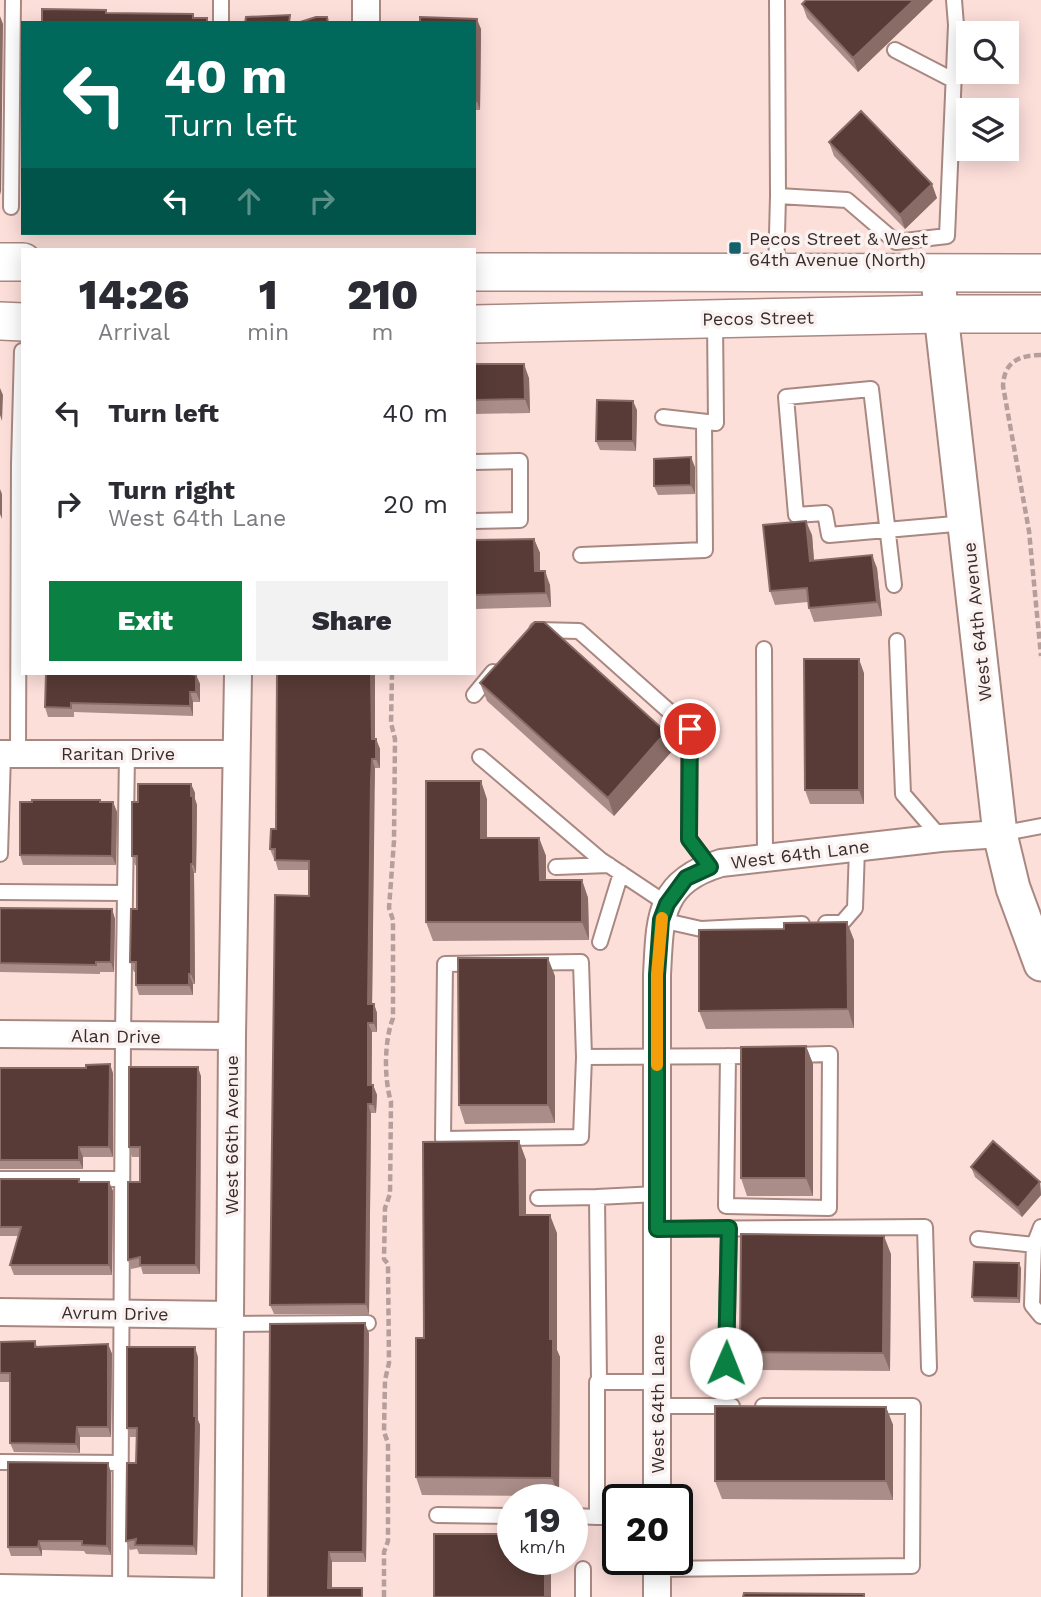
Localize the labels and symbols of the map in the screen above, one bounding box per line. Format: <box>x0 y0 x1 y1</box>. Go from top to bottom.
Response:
place label: Pecos Street & West 64th Avenue (North) <box>749 228 929 270</box>
marker: Pecos Street & West 64th Avenue (North) <box>727 240 743 256</box>
street label: Pecos Street <box>702 307 815 329</box>
street label: West 64th Avenue <box>958 541 996 703</box>
pin <box>660 699 720 759</box>
street label: Raritan Drive <box>61 743 175 764</box>
street label: West 64th Lane <box>729 835 871 873</box>
street label: Alan Drive <box>71 1025 161 1047</box>
street label: West 66th Avenue <box>221 1055 242 1215</box>
street label: Avrum Drive <box>61 1302 169 1324</box>
position arrow <box>689 1326 763 1400</box>
street label: West 64th Lane <box>647 1334 668 1474</box>
speed limit sign: 20 <box>602 1484 693 1575</box>

